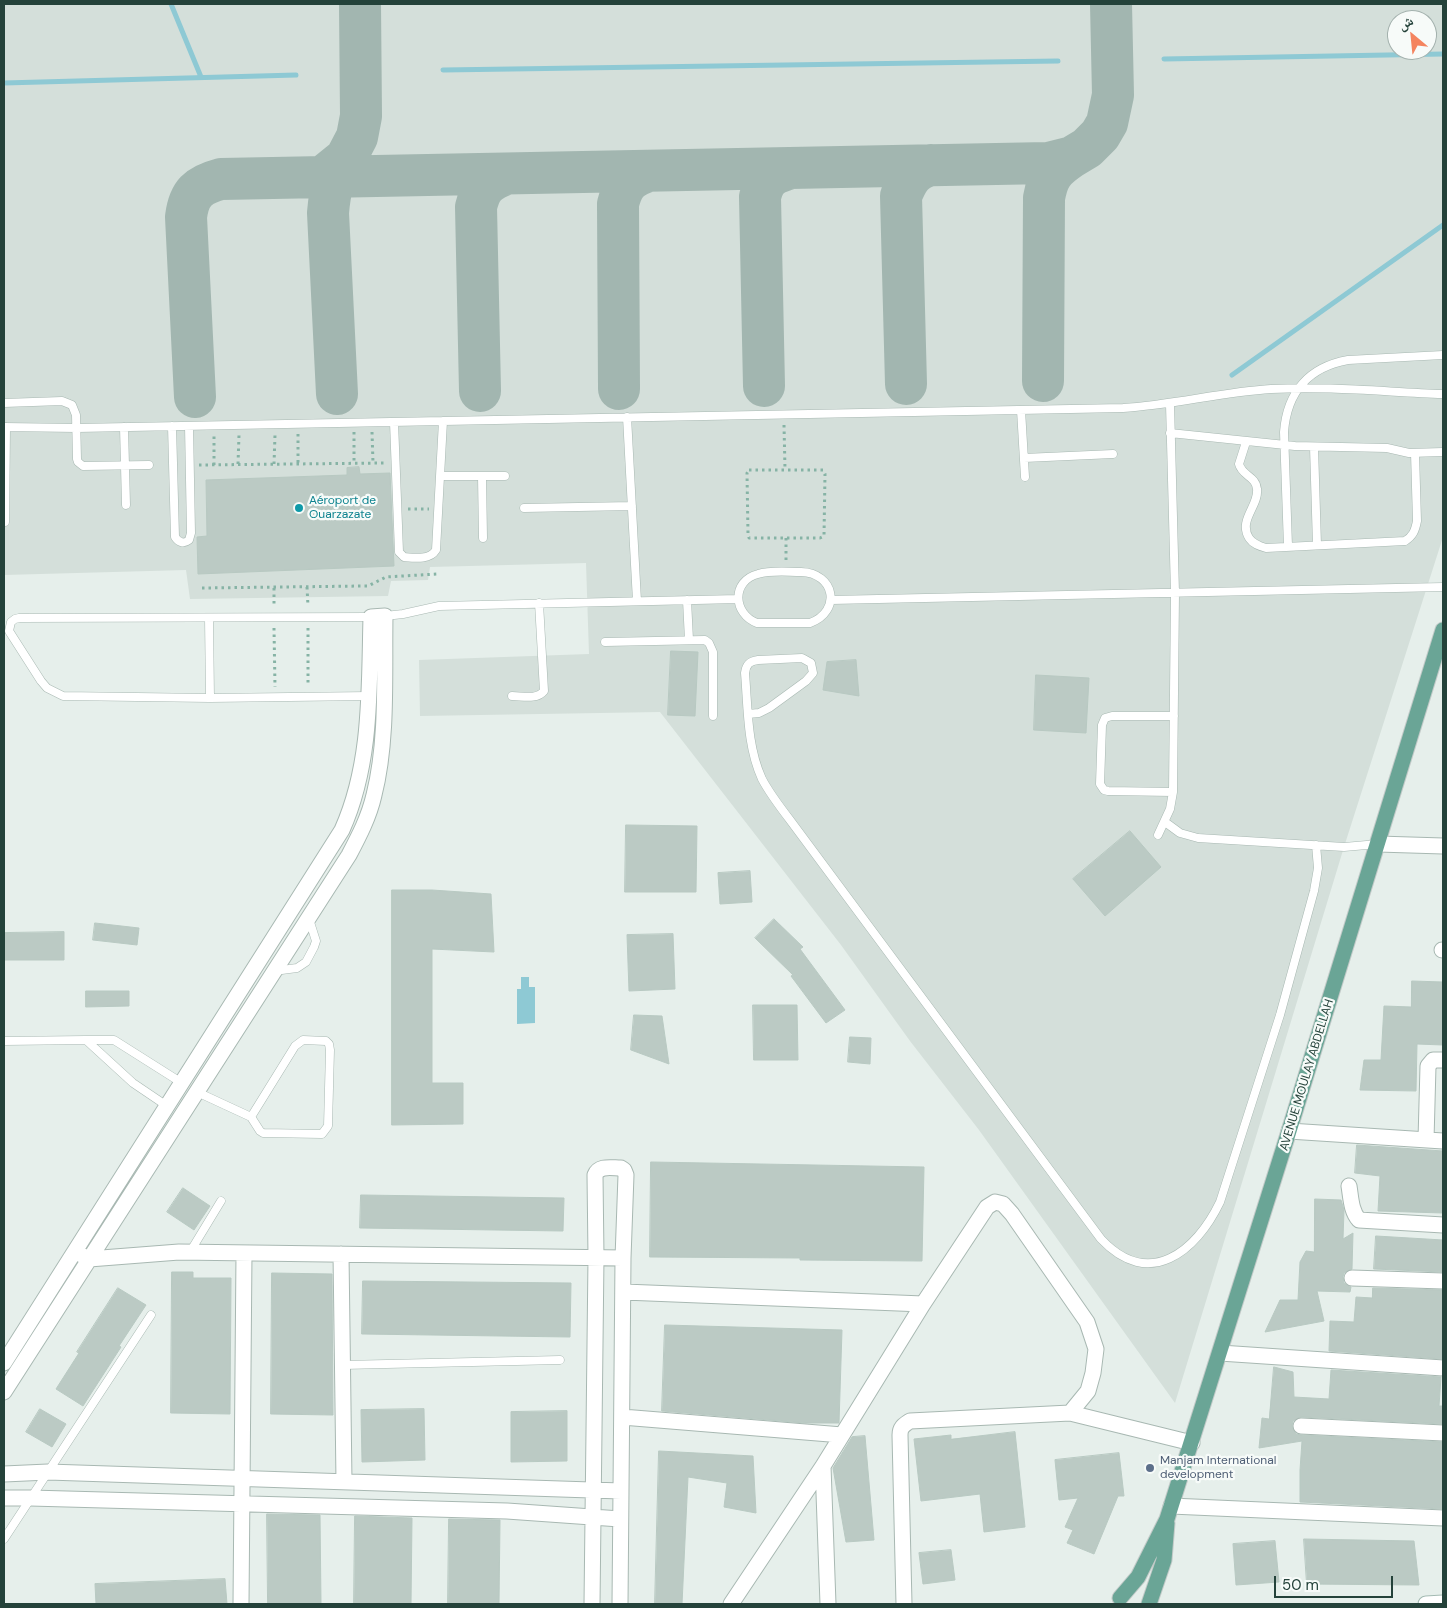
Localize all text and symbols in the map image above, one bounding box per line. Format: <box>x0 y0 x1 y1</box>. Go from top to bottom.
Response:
north arrow <box>1387 10 1437 60</box>
text: ش <box>1395 11 1416 34</box>
place label: Aéroport de Ouarzazate <box>309 494 376 522</box>
marker: Aéroport de Ouarzazate <box>293 502 305 514</box>
street label: AVENUE MOULAY ABDELLAH <box>1277 998 1337 1152</box>
place label: Manjam International development <box>1160 1454 1276 1482</box>
marker: Manjam International development <box>1144 1462 1156 1474</box>
scale bar <box>1277 1566 1396 1598</box>
text: 50 m <box>1282 1575 1319 1595</box>

